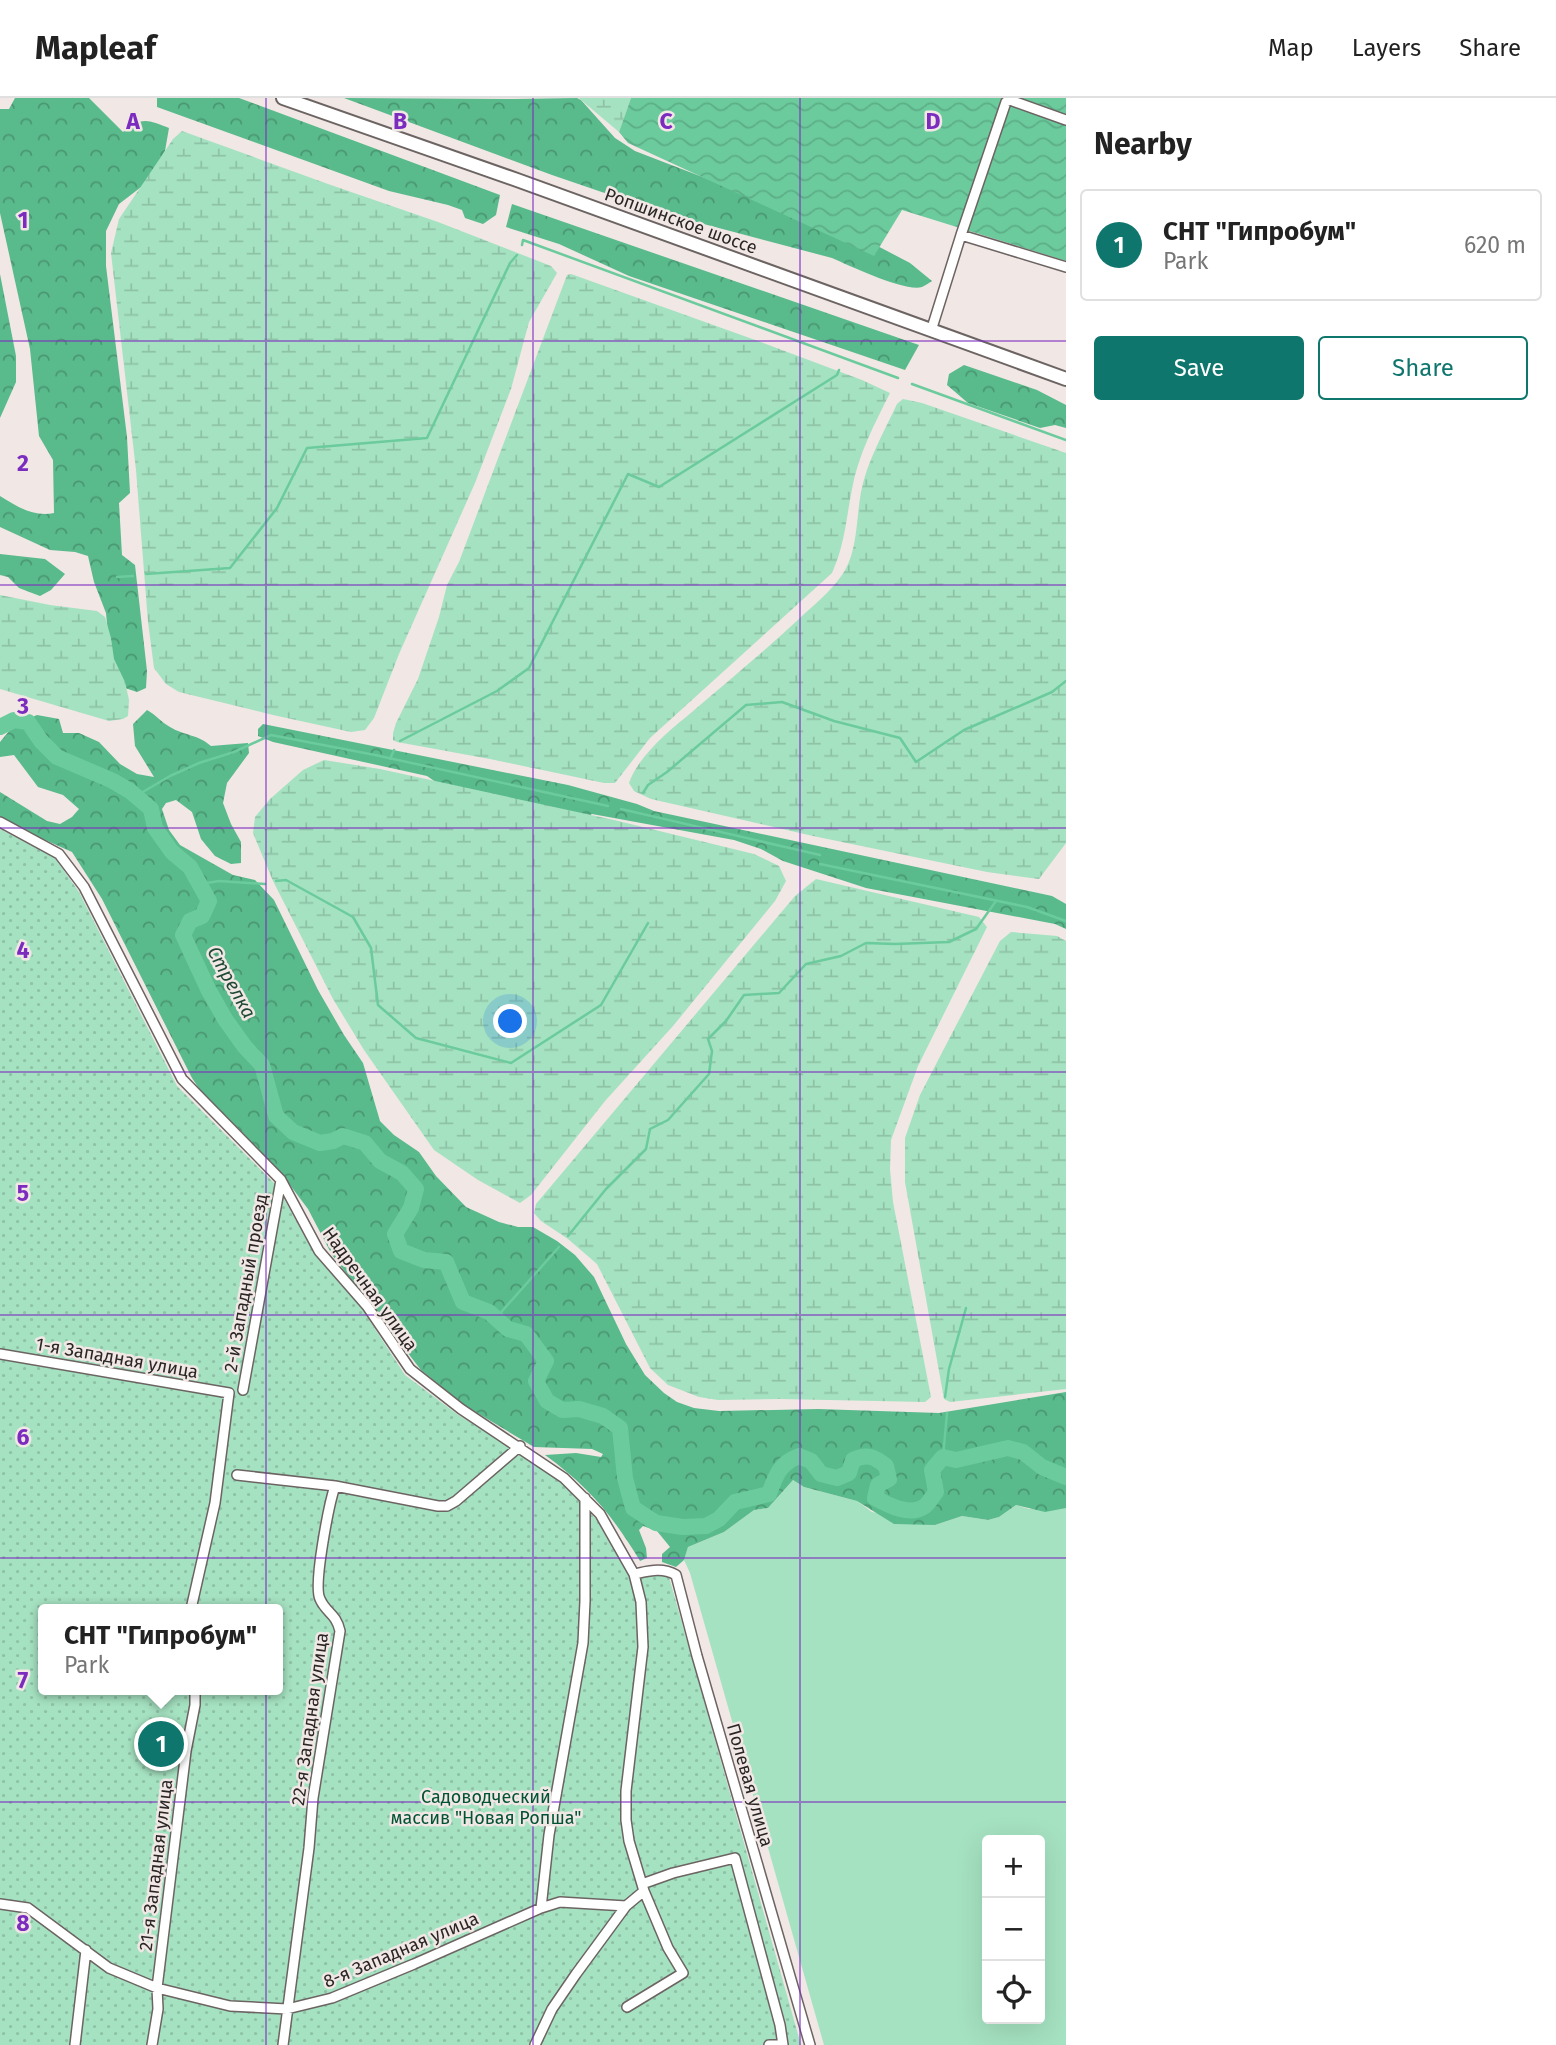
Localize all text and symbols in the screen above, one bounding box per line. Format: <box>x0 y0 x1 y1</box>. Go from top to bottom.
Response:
text: Mapleaf <box>35 28 156 68</box>
text: Map <box>1268 34 1314 62</box>
text: Layers <box>1352 34 1421 62</box>
text: Share <box>1459 34 1521 62</box>
text: A <box>125 107 140 135</box>
text: B <box>393 107 407 135</box>
text: C <box>659 107 673 135</box>
text: D <box>926 107 941 135</box>
text: Nearby <box>1094 126 1192 162</box>
street label: Ропшинское шоссе <box>602 183 760 259</box>
text: 1 <box>18 206 28 234</box>
text: СНТ "Гипробум" <box>1163 216 1356 247</box>
text: 1 <box>1114 231 1124 259</box>
text: 620 m <box>1464 231 1526 259</box>
text: Park <box>1163 247 1208 275</box>
button: Save <box>1094 336 1304 400</box>
button: Share <box>1318 336 1528 400</box>
text: 2 <box>17 449 29 477</box>
text: 3 <box>16 692 29 720</box>
text: 4 <box>17 936 30 964</box>
water label: Стрелка <box>202 942 261 1022</box>
your location <box>493 1004 527 1038</box>
text: 5 <box>17 1179 29 1207</box>
street label: 2-й Западный проезд <box>219 1192 273 1374</box>
street label: Надречная улица <box>318 1223 422 1355</box>
street label: 1-я Западная улица <box>34 1333 200 1383</box>
text: 6 <box>17 1423 30 1451</box>
popup <box>38 1604 283 1695</box>
text: СНТ "Гипробум" <box>64 1620 257 1651</box>
street label: 22-я Западная улица <box>287 1631 333 1807</box>
text: Park <box>64 1651 109 1679</box>
text: 7 <box>18 1666 29 1694</box>
pin: 1 <box>138 1718 184 1770</box>
street label: Полевая улица <box>722 1721 778 1849</box>
street label: 21-я Западная улица <box>135 1778 177 1952</box>
park label: Садоводческий массив "Новая Ропша" <box>391 1786 582 1829</box>
map controls <box>982 1835 1045 2024</box>
button: + <box>982 1835 1045 1898</box>
button: − <box>982 1898 1045 1961</box>
street label: 8-я Западная улица <box>320 1907 482 1993</box>
text: 8 <box>16 1909 30 1937</box>
button: locate <box>982 1961 1045 2024</box>

